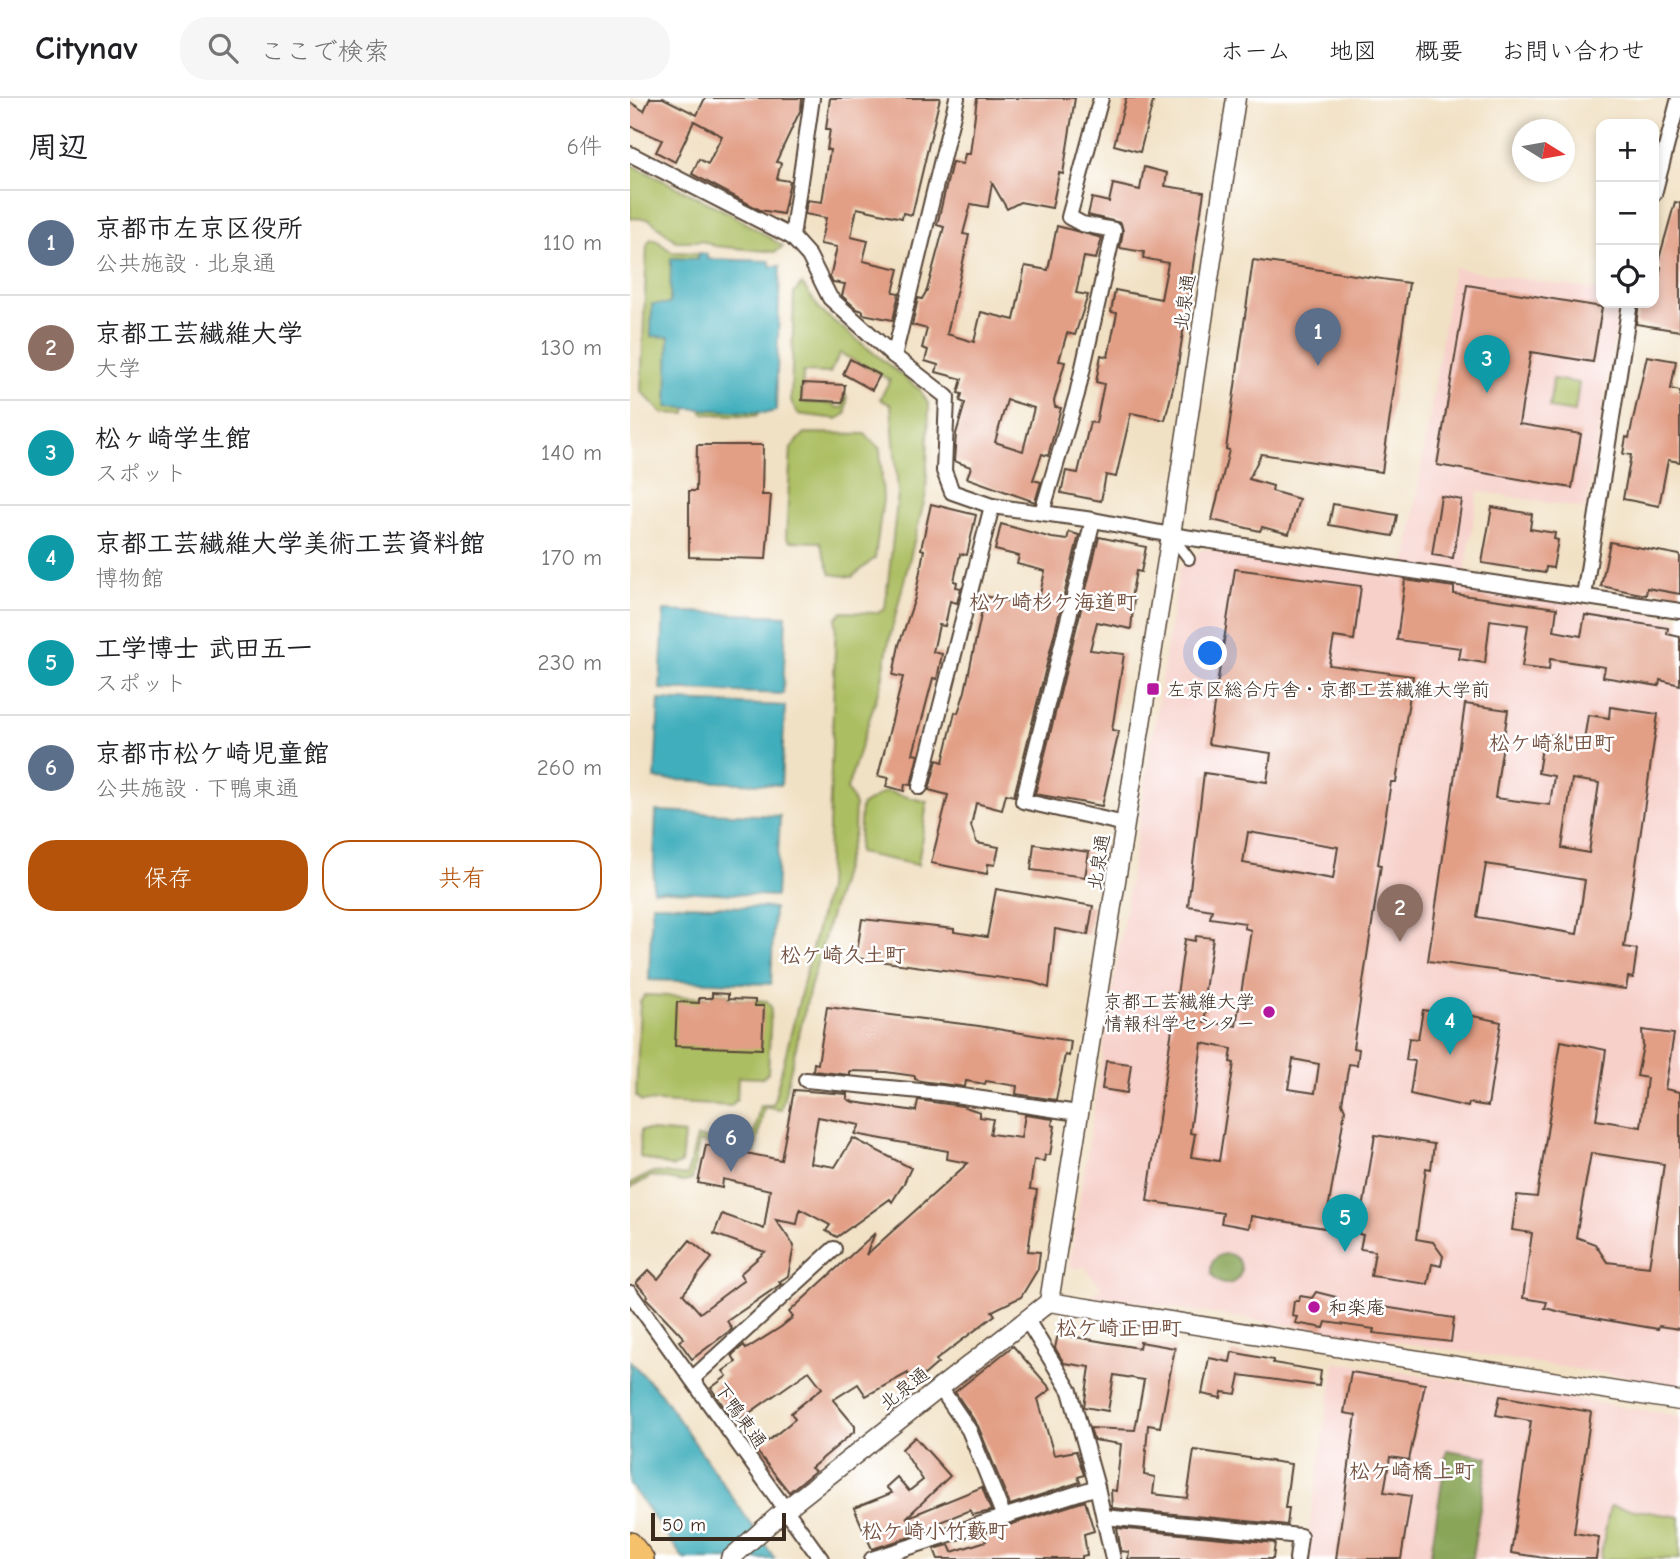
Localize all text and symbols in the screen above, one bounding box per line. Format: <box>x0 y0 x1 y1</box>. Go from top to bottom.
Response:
search box <box>180 17 670 80</box>
text: Citynav <box>35 29 138 67</box>
icon: search <box>204 29 242 67</box>
text: ここで検索 <box>260 37 390 67</box>
text: ホーム <box>1220 37 1291 65</box>
text: 地図 <box>1329 37 1377 65</box>
text: 概要 <box>1415 37 1463 65</box>
text: お問い合わせ <box>1501 37 1645 65</box>
north arrow <box>1512 119 1575 182</box>
map controls <box>1596 119 1659 308</box>
button: + <box>1596 119 1659 182</box>
text: 周辺 <box>28 130 88 165</box>
text: 6件 <box>567 133 602 160</box>
button: − <box>1596 182 1659 245</box>
text: 京都市左京区役所 <box>95 214 303 244</box>
text: 1 <box>46 229 56 256</box>
text: 110 m <box>543 229 602 256</box>
button: locate <box>1596 245 1659 308</box>
text: 公共施設 · 北泉通 <box>95 250 275 277</box>
street label: 北泉通 <box>1170 272 1200 332</box>
pin: 1 <box>1295 308 1341 366</box>
text: 京都工芸繊維大学 <box>95 319 303 349</box>
text: 2 <box>45 334 57 361</box>
text: 130 m <box>541 334 602 361</box>
pin: 3 <box>1464 335 1510 393</box>
text: 大学 <box>95 355 141 382</box>
text: 松ヶ崎学生館 <box>95 424 251 454</box>
text: 3 <box>45 439 57 466</box>
text: 140 m <box>541 439 602 466</box>
text: スポット <box>95 460 187 487</box>
text: 京都工芸繊維大学美術工芸資料館 <box>95 529 485 559</box>
text: 4 <box>46 544 56 571</box>
text: 170 m <box>541 544 602 571</box>
text: 博物館 <box>95 565 164 592</box>
district label: 松ケ崎杉ケ海道町 <box>969 590 1137 614</box>
text: 工学博士 武田五一 <box>95 634 312 664</box>
your location <box>1193 636 1227 670</box>
text: 5 <box>45 649 57 676</box>
text: 230 m <box>538 649 602 676</box>
text: スポット <box>95 670 187 697</box>
place label: 左京区総合庁舎・京都工芸繊維大学前 <box>1167 679 1490 701</box>
marker: 左京区総合庁舎・京都工芸繊維大学前 <box>1145 681 1161 697</box>
district label: 松ケ崎糺田町 <box>1489 731 1615 755</box>
text: 京都市松ケ崎児童館 <box>95 739 329 769</box>
text: 6 <box>45 754 57 781</box>
text: 260 m <box>537 754 602 781</box>
text: 公共施設 · 下鴨東通 <box>95 775 298 802</box>
street label: 北泉通 <box>1084 832 1114 892</box>
button: 保存 <box>28 840 308 911</box>
button: 共有 <box>322 840 602 911</box>
pin: 2 <box>1377 884 1423 942</box>
district label: 松ケ崎久土町 <box>780 943 906 967</box>
place label: 京都工芸繊維大学 情報科学センター <box>1103 991 1255 1035</box>
pin: 4 <box>1427 997 1473 1055</box>
marker: 京都工芸繊維大学 情報科学センター <box>1261 1004 1277 1020</box>
pin: 6 <box>708 1114 754 1172</box>
pin: 5 <box>1322 1194 1368 1252</box>
place label: 和楽庵 <box>1328 1297 1385 1319</box>
marker: 和楽庵 <box>1306 1299 1322 1315</box>
district label: 松ケ崎正田町 <box>1056 1316 1182 1340</box>
street label: 北泉通 <box>875 1363 934 1415</box>
street label: 下鴨東通 <box>709 1378 771 1453</box>
district label: 松ケ崎橋上町 <box>1349 1459 1475 1483</box>
scale bar <box>651 1510 786 1542</box>
text: 50 m <box>662 1514 706 1536</box>
district label: 松ケ崎小竹藪町 <box>862 1519 1009 1543</box>

